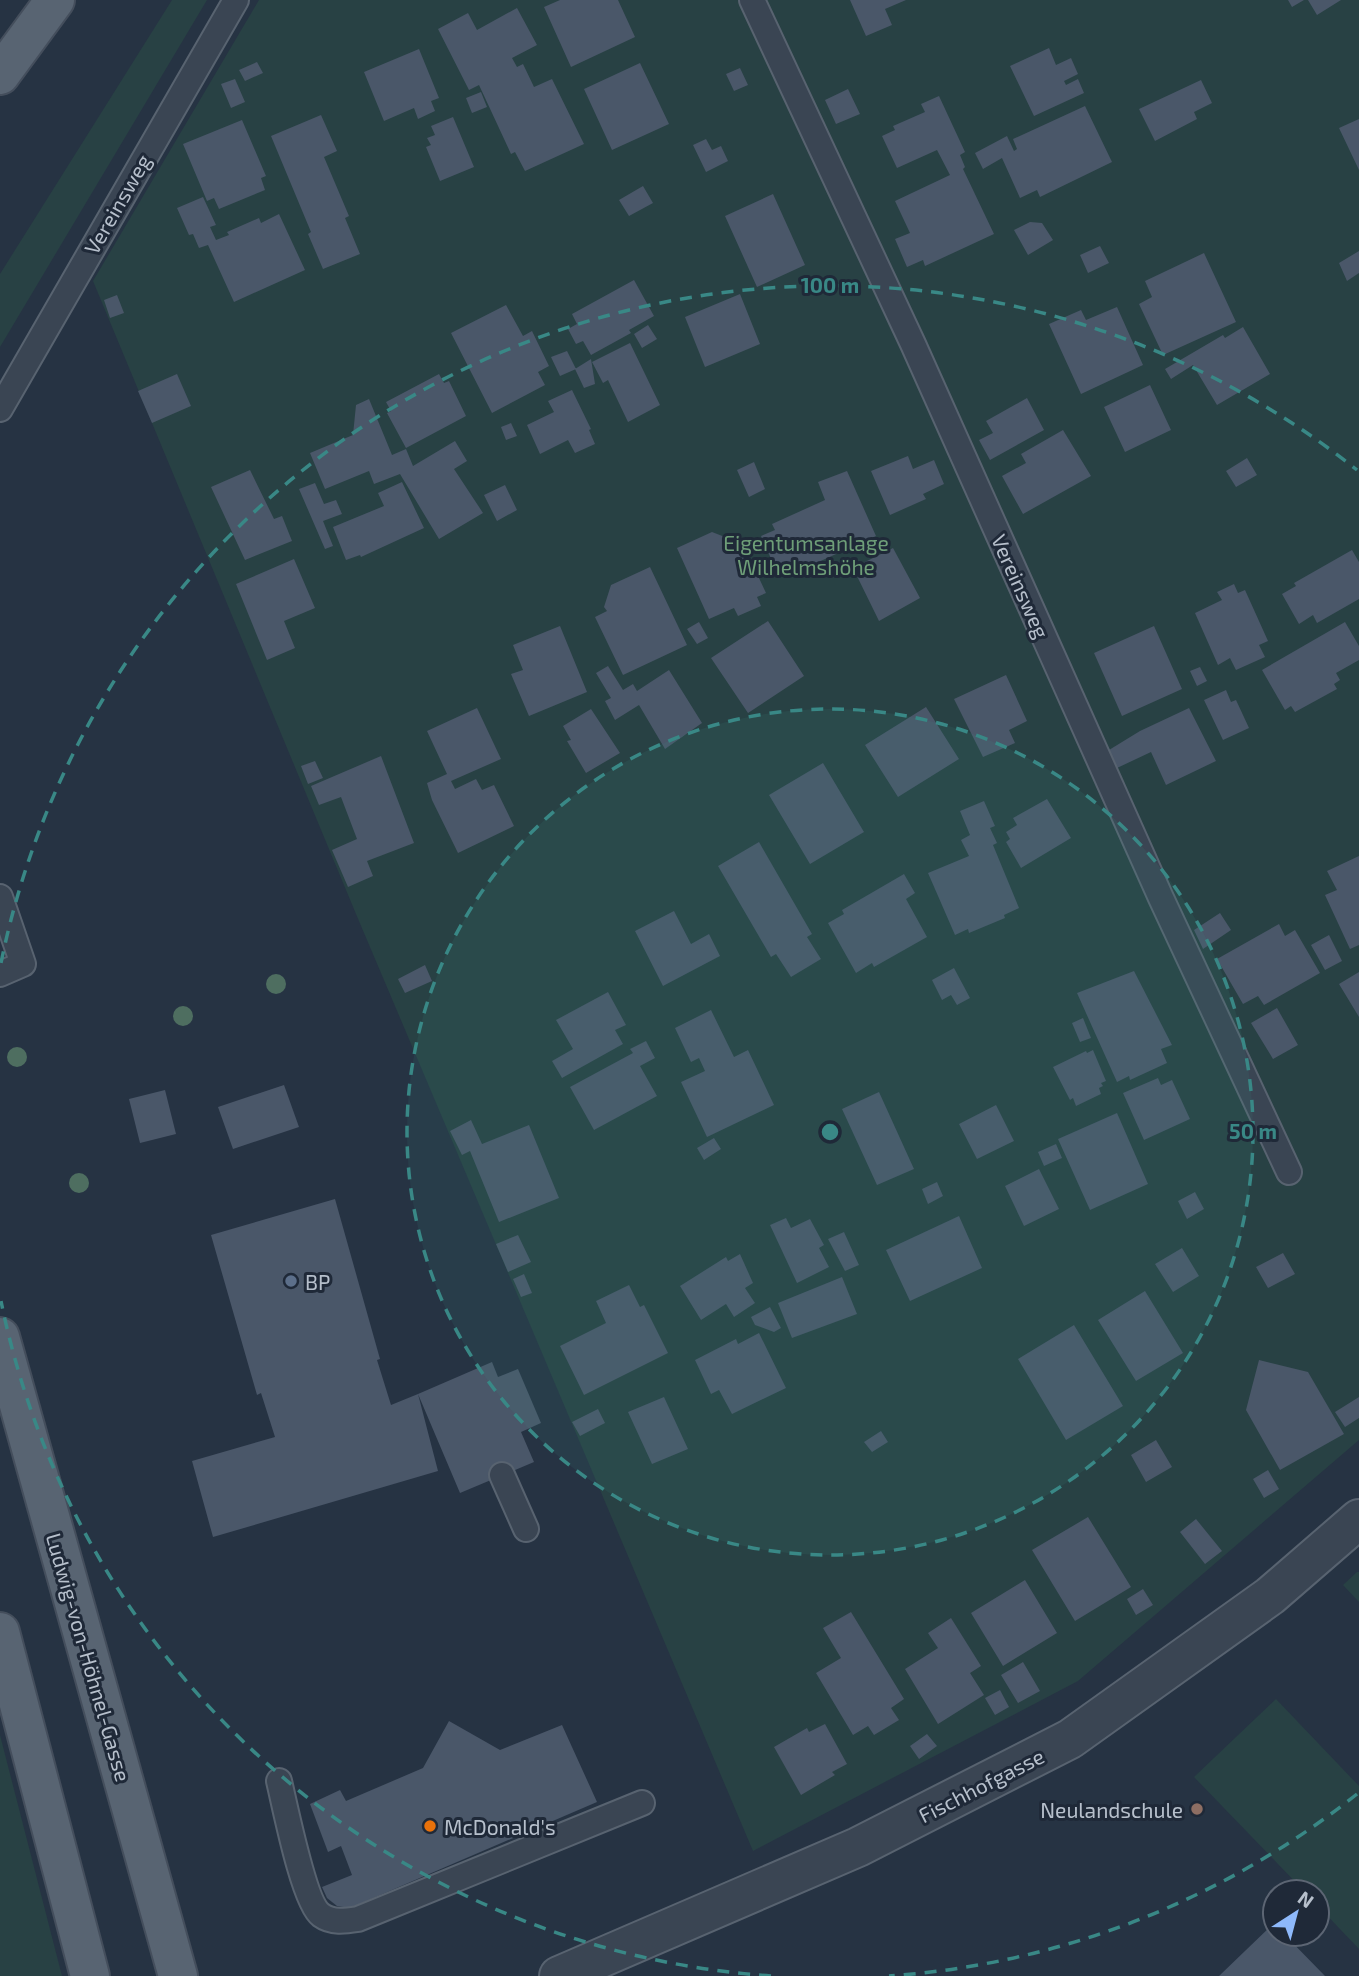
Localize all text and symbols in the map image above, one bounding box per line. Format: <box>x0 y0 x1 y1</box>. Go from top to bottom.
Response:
street label: Vereinsweg <box>78 149 156 258</box>
text: 100 m <box>801 272 859 297</box>
park label: Eigentumsanlage Wilhelmshöhe <box>723 530 889 579</box>
street label: Vereinsweg <box>987 530 1055 642</box>
text: 50 m <box>1229 1118 1277 1143</box>
centre of rings <box>818 1120 842 1144</box>
place label: BP <box>305 1269 330 1294</box>
marker: BP <box>283 1273 299 1289</box>
street label: Ludwig-von-Höhnel-Gasse <box>42 1530 136 1784</box>
street label: Fischhofgasse <box>914 1743 1048 1827</box>
place label: Neulandschule <box>1040 1797 1183 1822</box>
marker: Neulandschule <box>1189 1801 1205 1817</box>
place label: McDonald's <box>444 1814 556 1839</box>
marker: McDonald's <box>422 1818 438 1834</box>
north arrow <box>1261 1878 1331 1948</box>
text: N <box>1294 1886 1319 1912</box>

